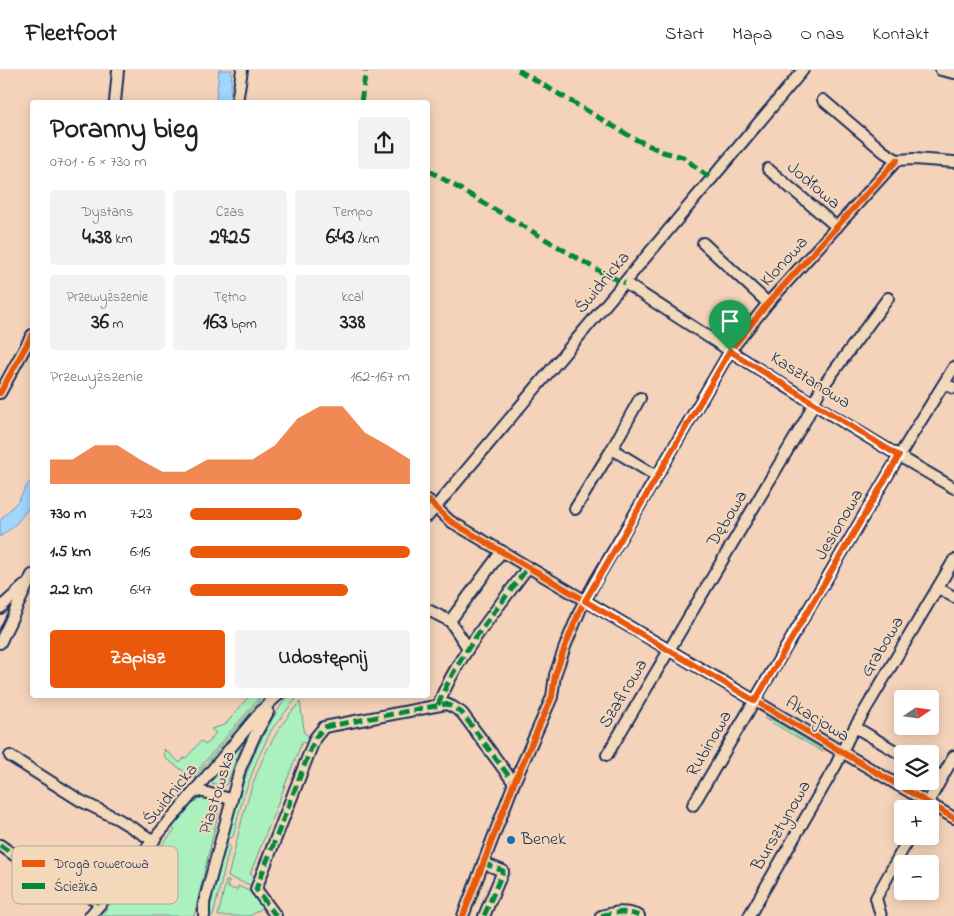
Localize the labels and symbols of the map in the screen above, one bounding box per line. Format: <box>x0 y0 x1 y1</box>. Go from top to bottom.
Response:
street label: Jodłowa <box>780 156 846 216</box>
street label: Klonowa <box>755 231 815 293</box>
street label: Świdnicka <box>569 246 637 320</box>
pin <box>709 300 751 351</box>
street label: Kasztanowa <box>765 346 855 416</box>
street label: Jesionowa <box>809 485 871 565</box>
street label: Dębowa <box>700 486 755 553</box>
street label: Grabowa <box>855 612 911 682</box>
street label: Szafirowa <box>593 654 655 734</box>
north arrow <box>894 690 939 735</box>
street label: Akacjowa <box>780 691 854 749</box>
street label: Rubinowa <box>681 706 739 782</box>
street label: Piastowska <box>193 748 243 838</box>
street label: Świdnicka <box>137 758 205 832</box>
street label: Bursztynowa <box>745 776 818 877</box>
place label: Benek <box>520 827 566 853</box>
marker: Benek <box>505 834 517 846</box>
legend <box>12 846 178 904</box>
text: Droga rowerowa <box>53 854 149 876</box>
text: Ścieżka <box>54 877 98 898</box>

